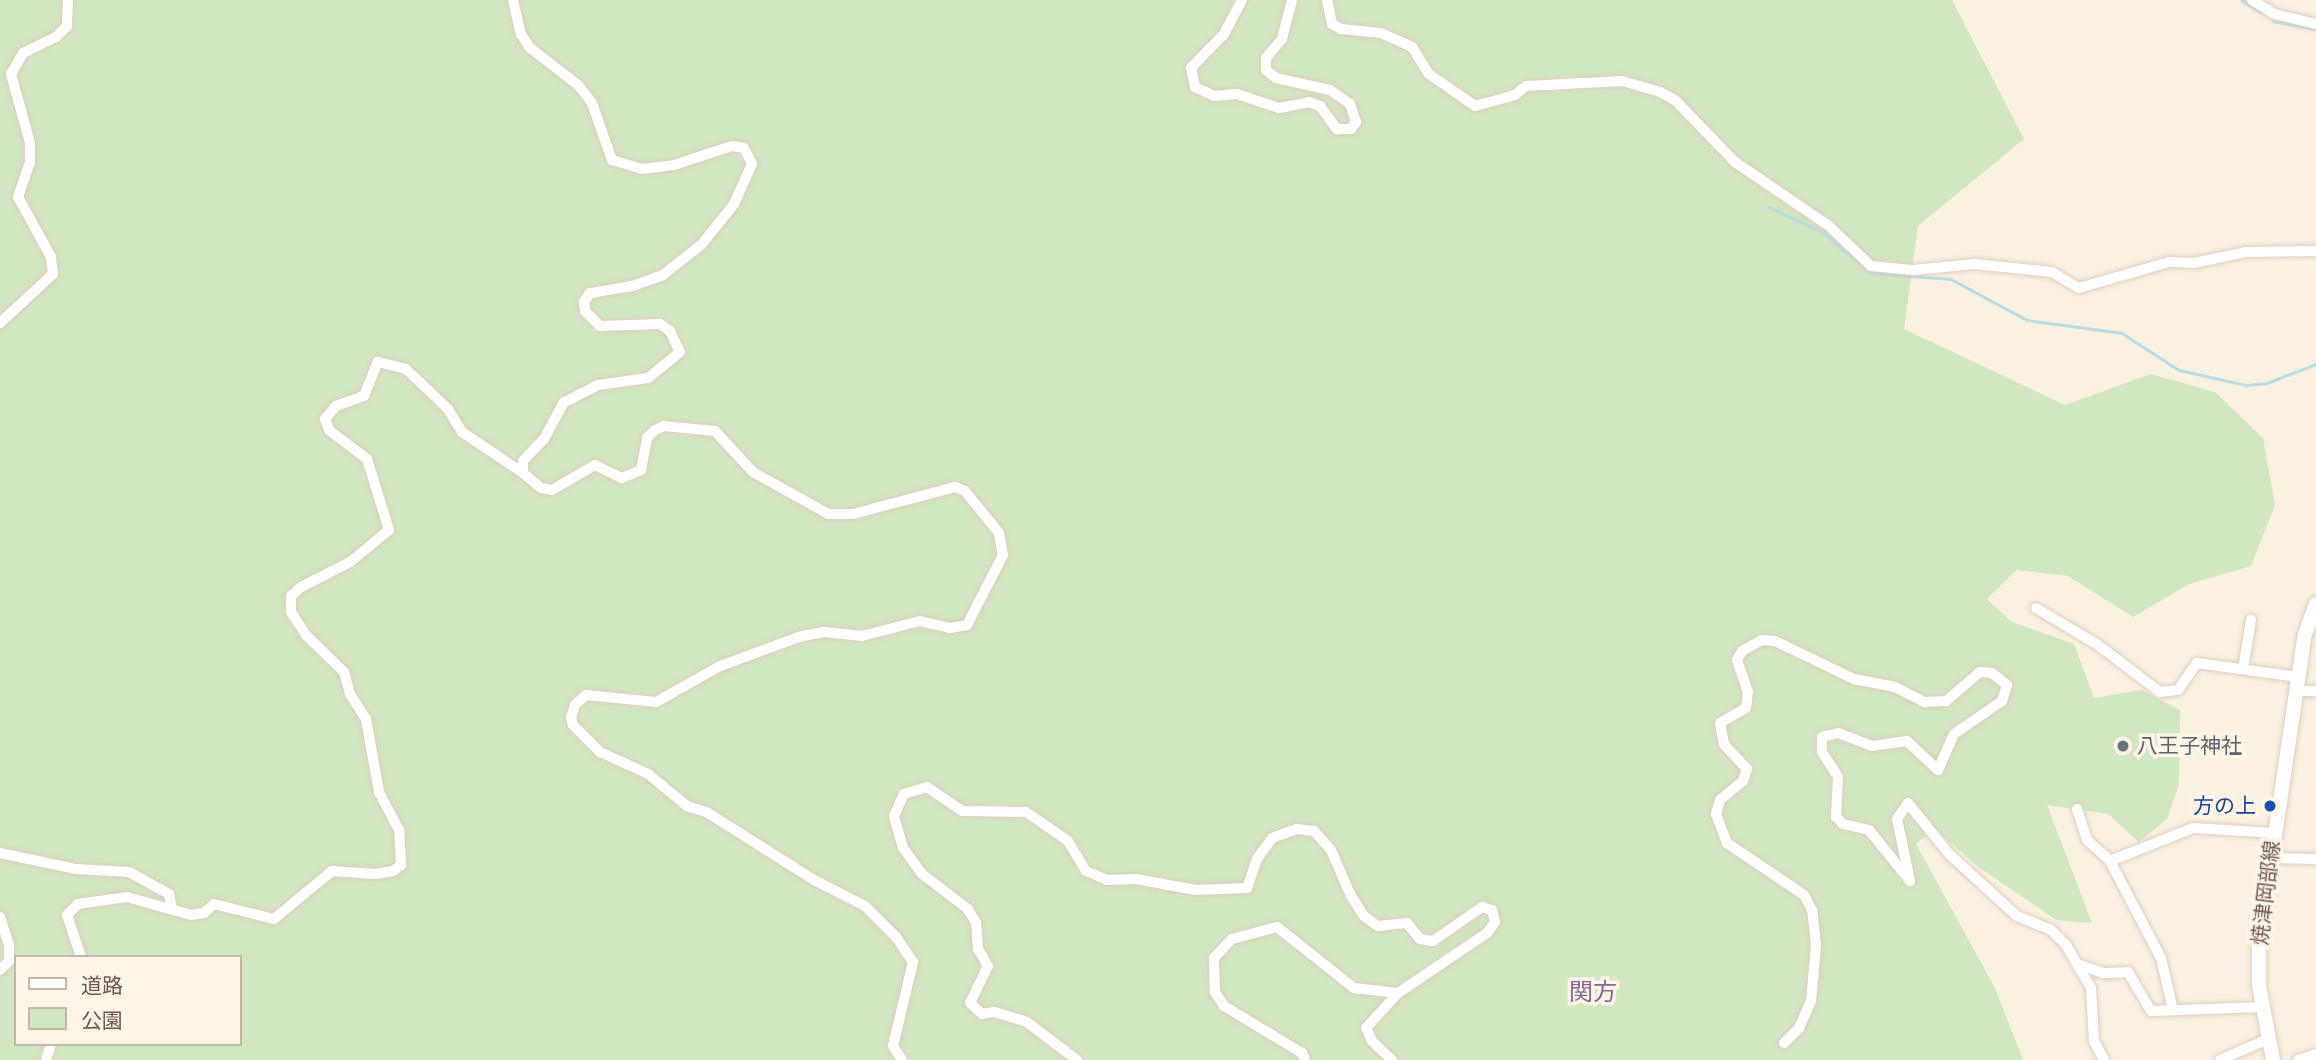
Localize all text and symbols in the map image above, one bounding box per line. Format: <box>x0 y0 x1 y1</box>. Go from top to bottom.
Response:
place label: 八王子神社 <box>2137 733 2242 759</box>
marker: 八王子神社 <box>2115 738 2131 754</box>
place label: 方の上 <box>2193 793 2256 819</box>
marker: 方の上 <box>2262 798 2278 814</box>
street label: 焼津岡部線 <box>2247 839 2285 947</box>
legend <box>14 955 242 1046</box>
text: 道路 <box>81 974 123 998</box>
district label: 関方 <box>1569 979 1617 1007</box>
text: 公園 <box>81 1009 123 1033</box>

